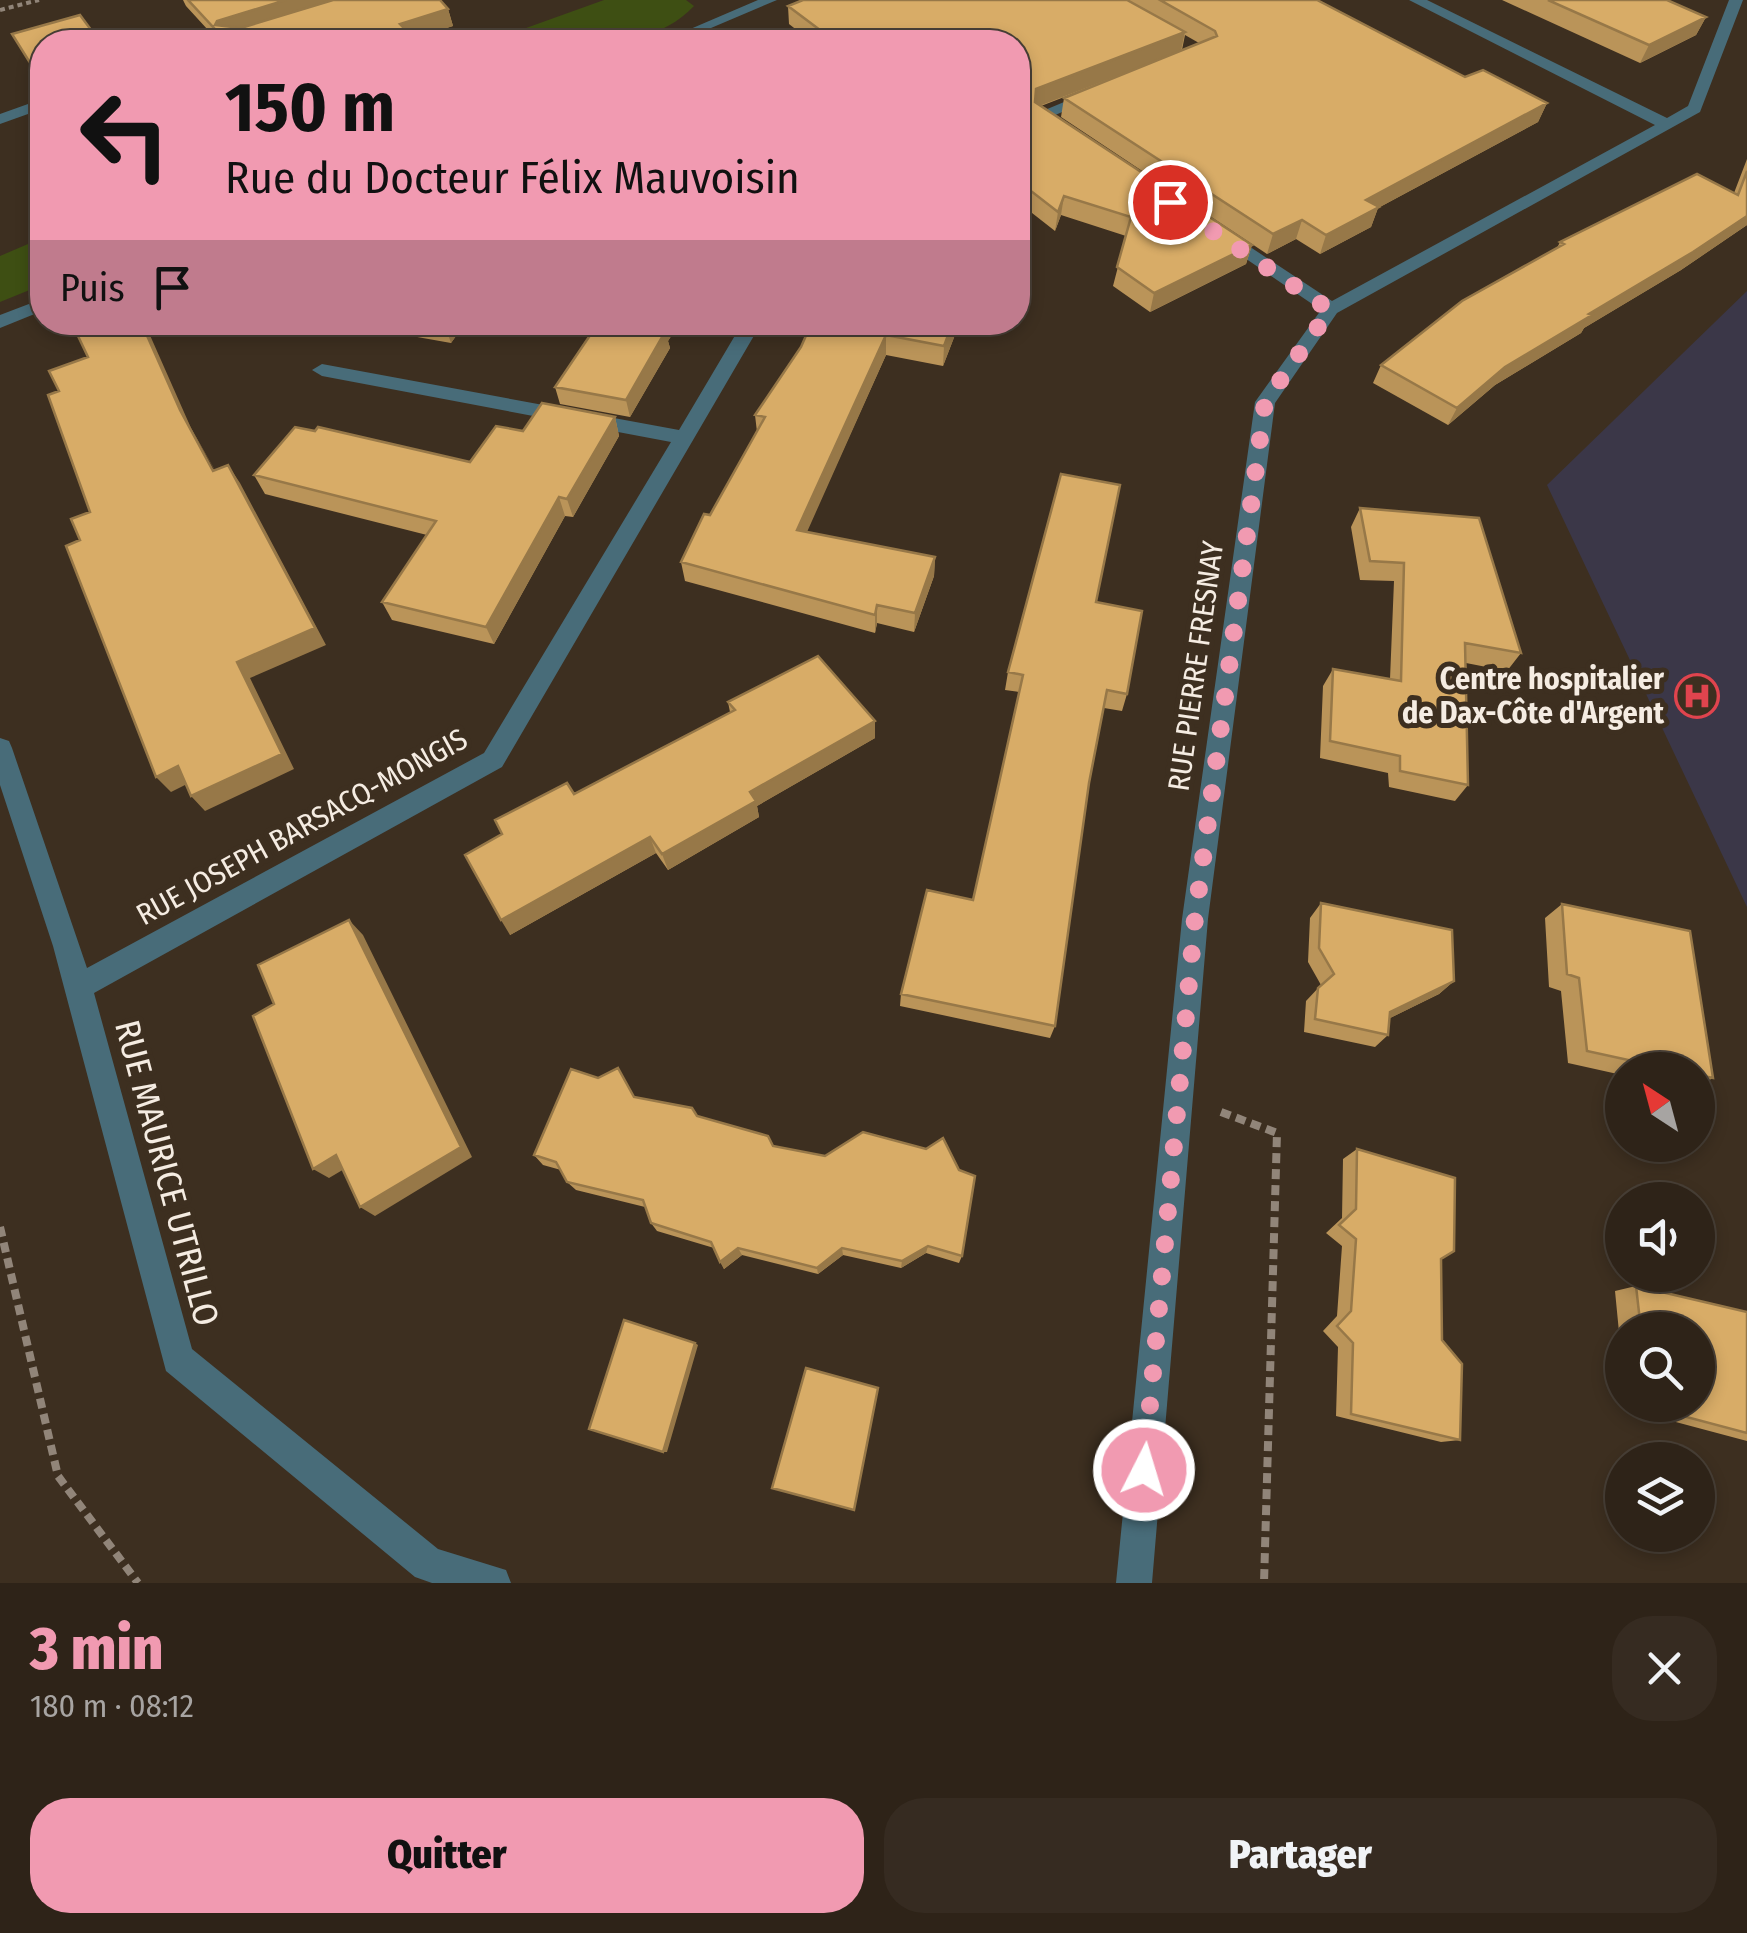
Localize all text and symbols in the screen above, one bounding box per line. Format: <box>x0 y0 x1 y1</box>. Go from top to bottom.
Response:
text: 150 m <box>225 66 395 150</box>
icon: left <box>60 70 190 200</box>
text: Rue du Docteur Félix Mauvoisin <box>225 151 800 205</box>
pin <box>1128 160 1213 245</box>
icon: arrive <box>1143 175 1198 230</box>
icon: arrive <box>145 260 200 315</box>
text: Puis <box>60 265 125 311</box>
street label: RUE PIERRE FRESNAY <box>1161 539 1231 793</box>
place label: Centre hospitalier de Dax-Côte d'Argent <box>1402 661 1665 731</box>
hospital icon: Centre hospitalier de Dax-Côte d'Argent <box>1674 673 1720 719</box>
street label: RUE JOSEPH BARSACQ-MONGIS <box>130 721 474 933</box>
street label: RUE MAURICE UTRILLO <box>106 1016 228 1330</box>
north arrow <box>1605 1052 1715 1162</box>
map controls <box>1605 1052 1715 1552</box>
button: sound <box>1605 1182 1715 1292</box>
button: search <box>1605 1312 1715 1422</box>
position arrow <box>1092 1418 1196 1522</box>
button: layers <box>1605 1442 1715 1552</box>
text: 3 min <box>30 1613 163 1685</box>
button: close <box>1612 1616 1717 1721</box>
text: 180 m · 08:12 <box>30 1687 194 1725</box>
button: Quitter <box>30 1798 864 1913</box>
button: Partager <box>884 1798 1717 1913</box>

